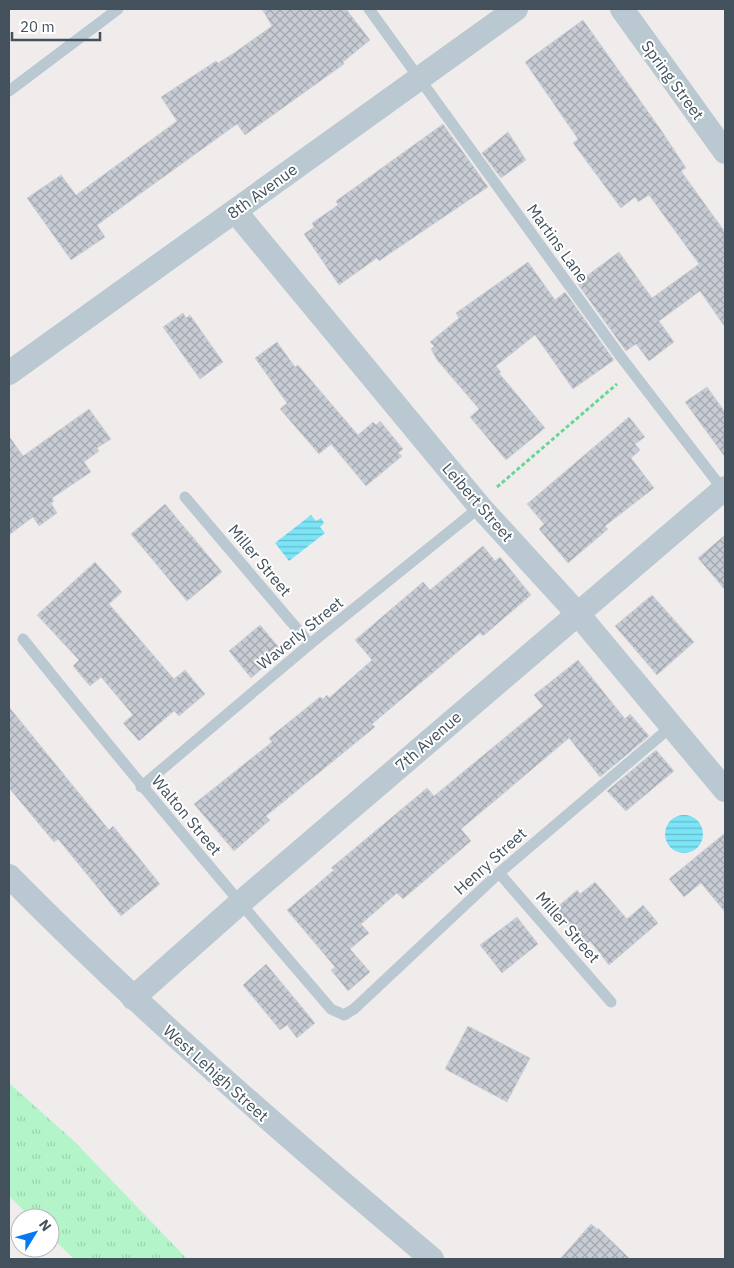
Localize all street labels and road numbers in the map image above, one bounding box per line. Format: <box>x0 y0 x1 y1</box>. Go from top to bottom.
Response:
street label: Spring Street <box>637 36 709 124</box>
street label: 8th Avenue <box>223 159 301 223</box>
street label: Martins Lane <box>523 200 593 286</box>
street label: Leibert Street <box>438 458 518 546</box>
street label: Miller Street <box>224 520 296 600</box>
street label: Waverly Street <box>253 592 347 674</box>
street label: 7th Avenue <box>391 707 465 775</box>
street label: Walton Street <box>148 771 226 859</box>
street label: Henry Street <box>450 823 530 899</box>
street label: Miller Street <box>532 887 604 967</box>
street label: West Lehigh Street <box>159 1020 273 1126</box>

